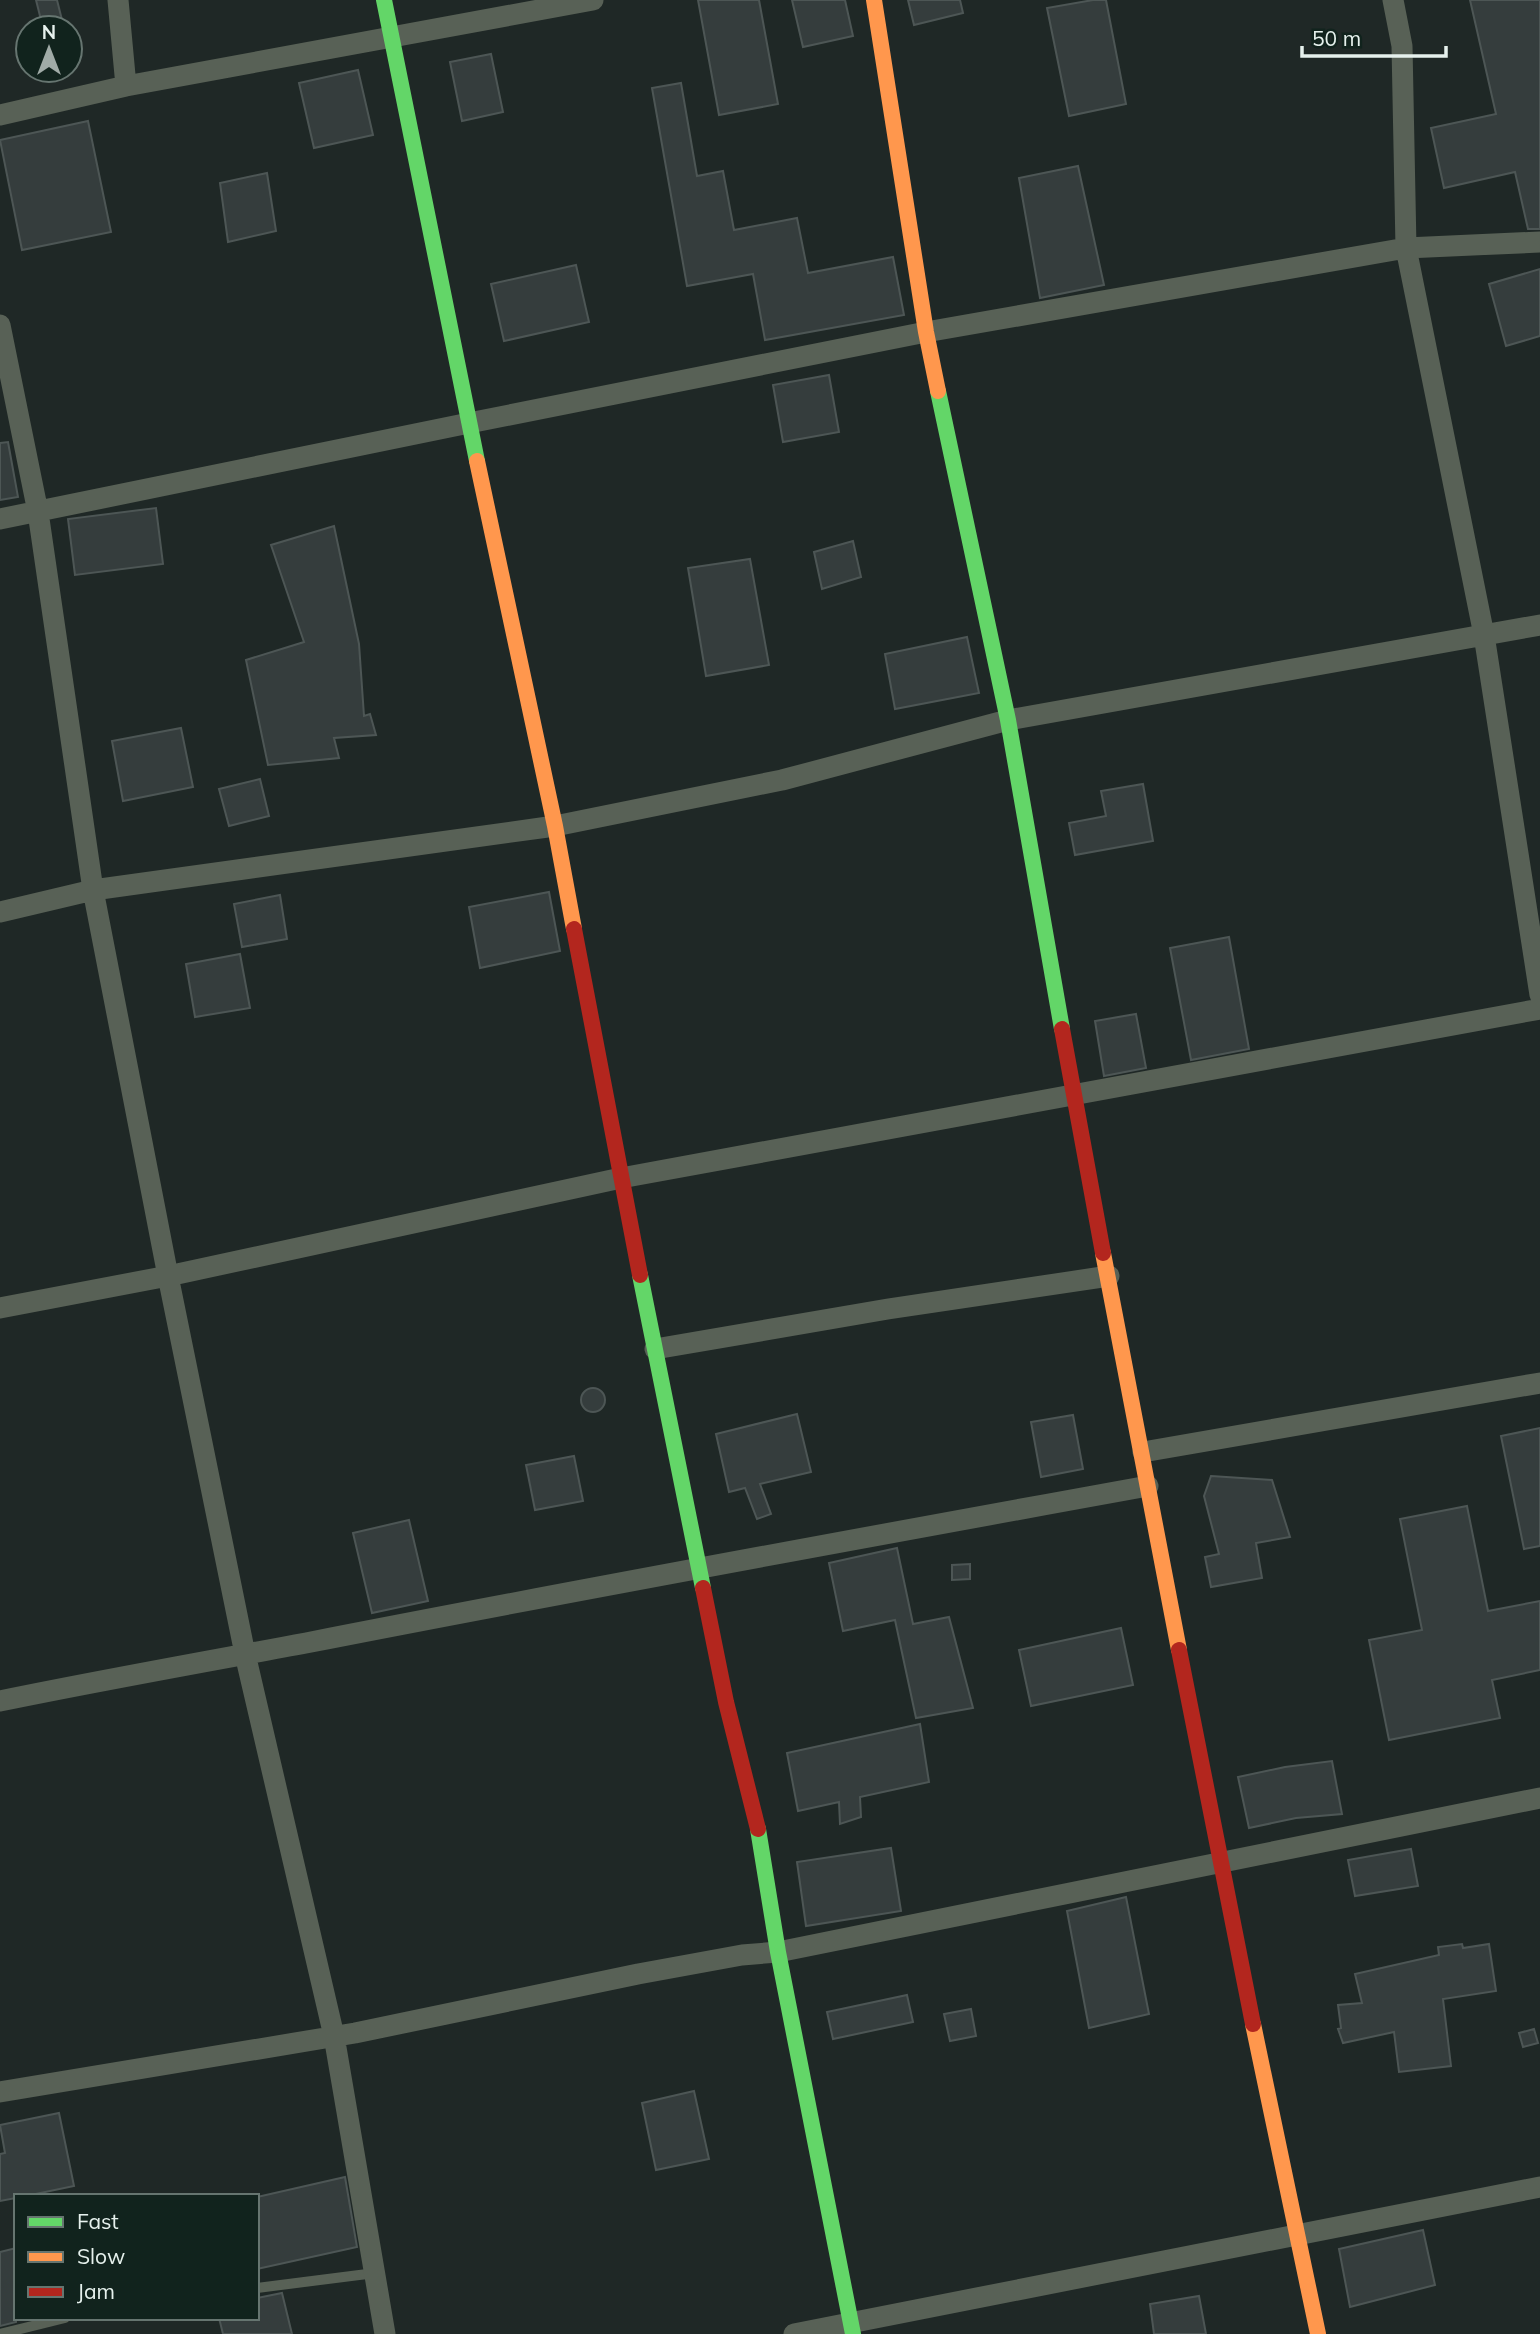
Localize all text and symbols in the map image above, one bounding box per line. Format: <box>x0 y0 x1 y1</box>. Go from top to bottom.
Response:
north arrow <box>14 14 84 84</box>
scale bar <box>1302 14 1446 58</box>
text: N <box>42 20 56 44</box>
text: 50 m <box>1312 25 1361 51</box>
legend <box>14 2194 259 2320</box>
text: Fast <box>77 2208 119 2234</box>
text: Slow <box>77 2243 125 2269</box>
text: Jam <box>77 2278 115 2304</box>

